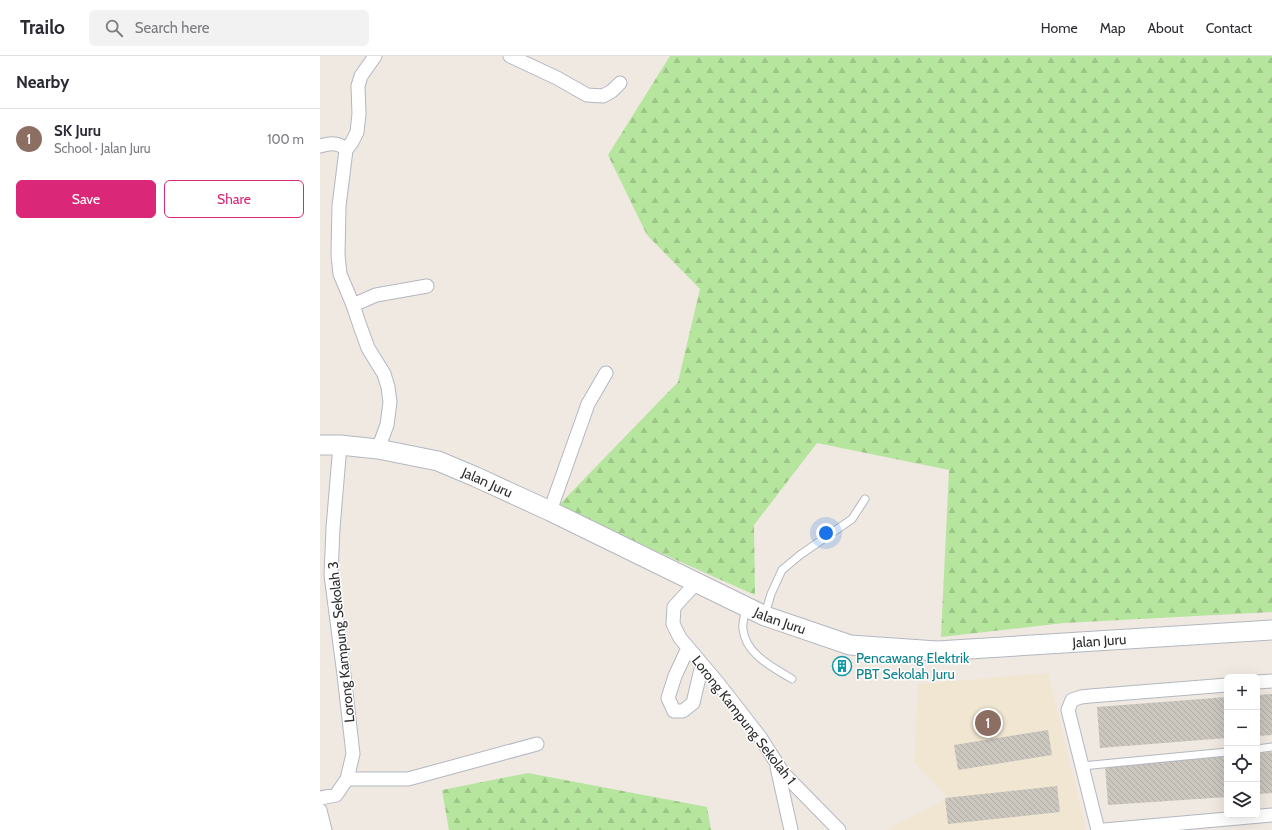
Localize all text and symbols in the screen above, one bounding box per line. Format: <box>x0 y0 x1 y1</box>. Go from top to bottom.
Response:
search box <box>89 10 369 46</box>
text: Trailo <box>20 16 65 39</box>
icon: search <box>103 17 125 39</box>
text: Search here <box>135 19 209 37</box>
text: Home <box>1041 19 1078 37</box>
text: Map <box>1100 19 1125 37</box>
text: About <box>1147 19 1184 37</box>
text: Contact <box>1206 19 1252 37</box>
text: Nearby <box>16 72 69 92</box>
text: SK Juru <box>54 122 101 140</box>
text: 1 <box>27 131 31 147</box>
text: 100 m <box>267 131 304 147</box>
text: School · Jalan Juru <box>54 140 151 156</box>
button: Save <box>16 180 156 218</box>
button: Share <box>164 180 304 218</box>
street label: Jalan Juru <box>458 463 515 502</box>
your location <box>816 523 836 543</box>
street label: Lorong Kampung Sekolah 3 <box>324 561 358 723</box>
street label: Jalan Juru <box>750 603 808 638</box>
street label: Jalan Juru <box>1071 630 1127 652</box>
place label: Pencawang Elektrik PBT Sekolah Juru <box>856 649 970 683</box>
street label: Lorong Kampung Sekolah 1 <box>688 652 800 788</box>
building icon: Pencawang Elektrik PBT Sekolah Juru <box>831 655 853 677</box>
map controls <box>1224 674 1260 818</box>
button: + <box>1224 674 1260 710</box>
pin: 1 <box>975 708 1001 738</box>
button: − <box>1224 710 1260 746</box>
button: locate <box>1224 746 1260 782</box>
button: layers <box>1224 782 1260 818</box>

